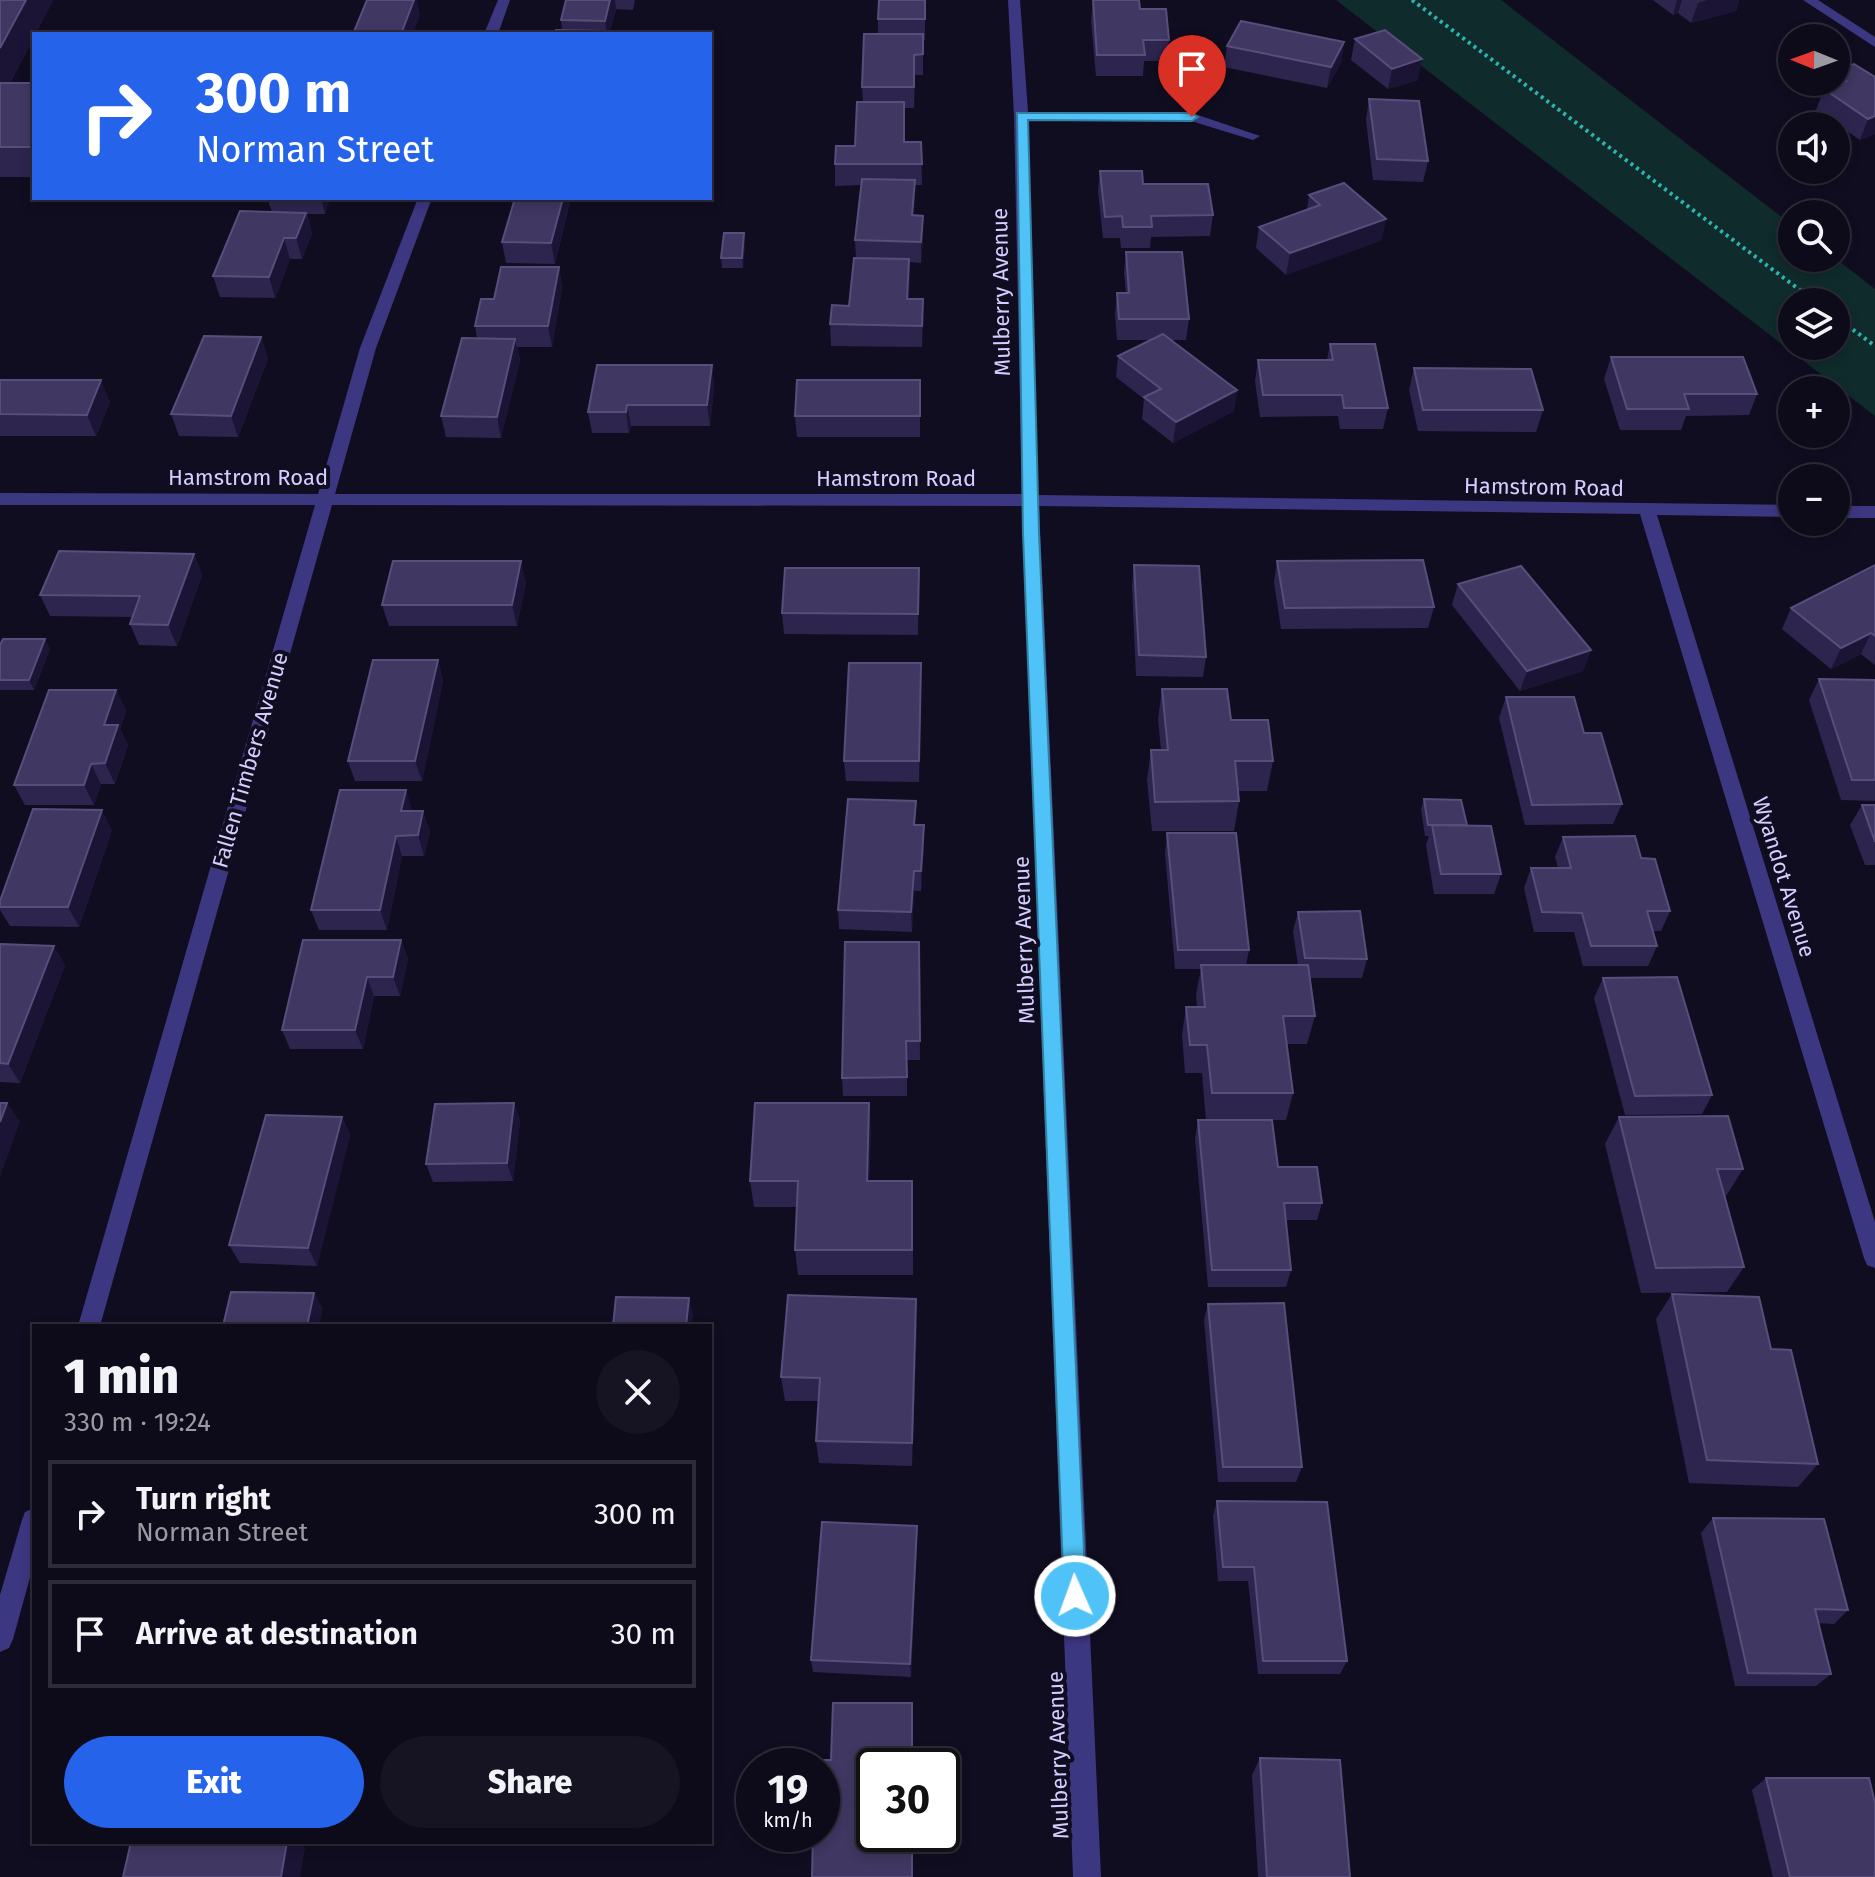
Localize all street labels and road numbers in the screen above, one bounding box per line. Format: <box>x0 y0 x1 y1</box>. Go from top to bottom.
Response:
street label: Mulberry Avenue <box>986 208 1016 376</box>
street label: Hamstrom Road <box>168 464 328 491</box>
street label: Hamstrom Road <box>816 465 976 492</box>
street label: Hamstrom Road <box>1464 472 1624 502</box>
street label: Fallen Timbers Avenue <box>206 649 294 871</box>
street label: Wyandot Avenue <box>1747 794 1821 960</box>
street label: Mulberry Avenue <box>1008 856 1040 1024</box>
street label: Mulberry Avenue <box>1042 1671 1074 1839</box>

